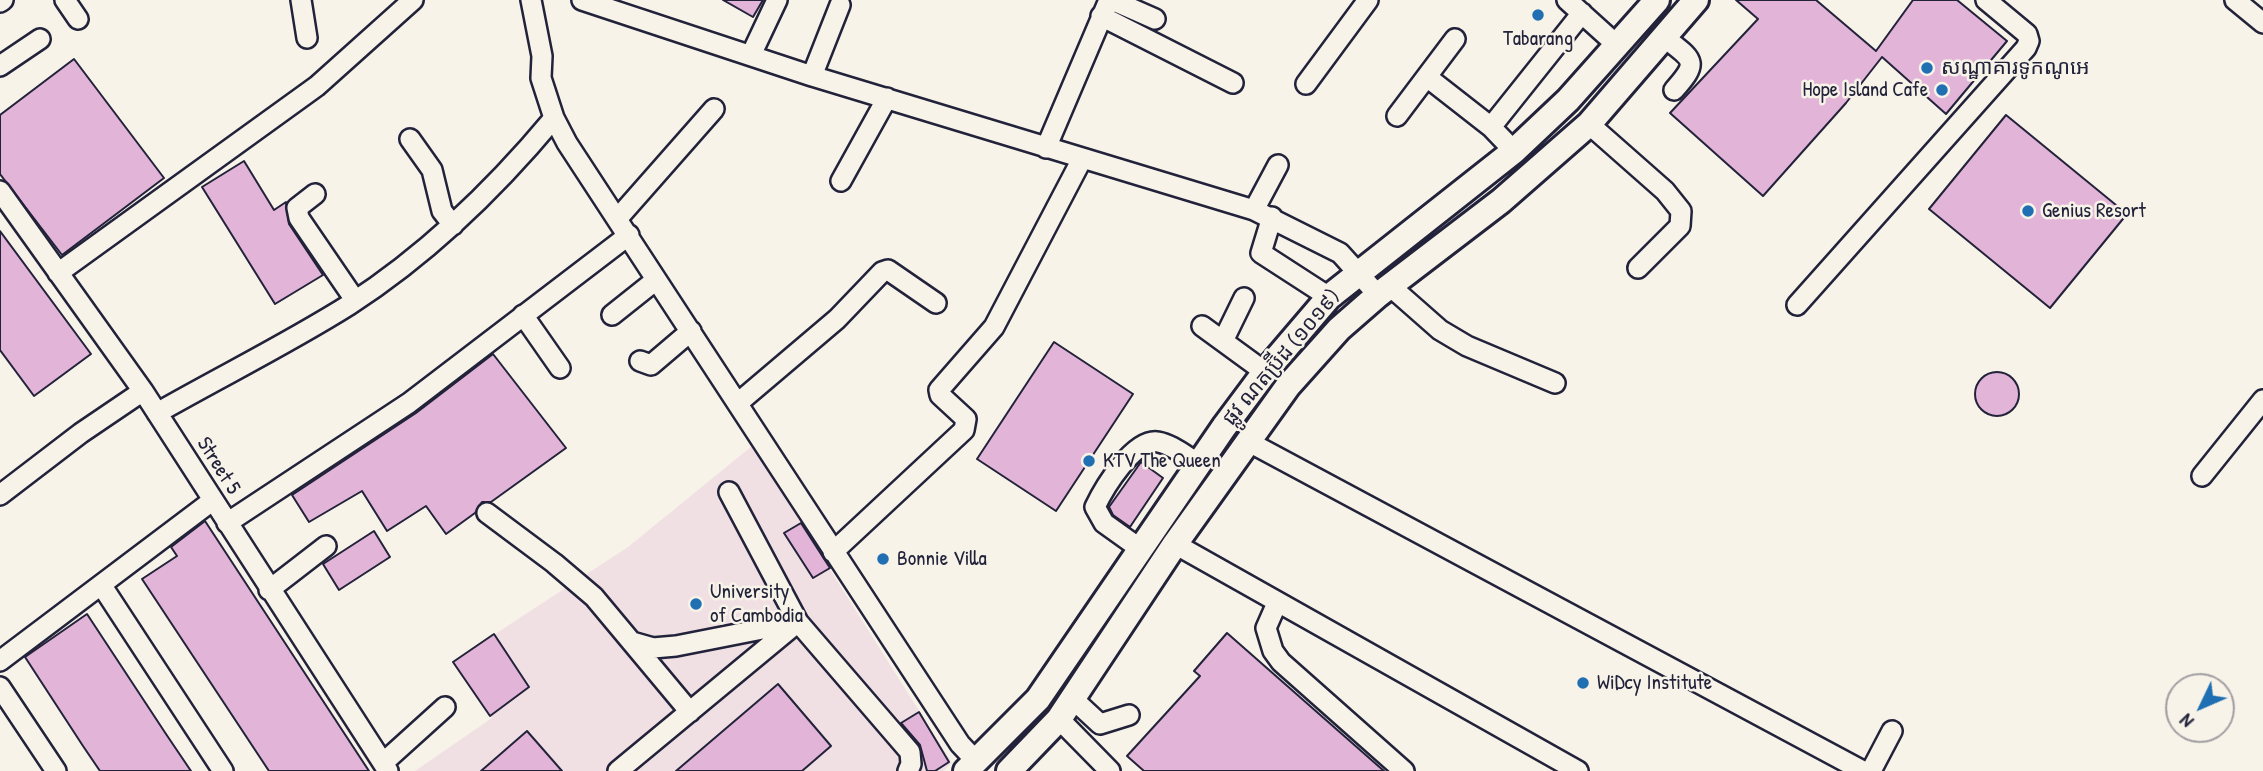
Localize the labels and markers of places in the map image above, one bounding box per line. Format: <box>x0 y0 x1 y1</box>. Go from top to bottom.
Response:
marker: Tabarang <box>1530 7 1546 23</box>
place label: Tabarang <box>1503 26 1573 52</box>
place label: សណ្ឋាគារទូកណូអេ <box>1941 55 2089 81</box>
marker: សណ្ឋាគារទូកណូអេ <box>1919 60 1935 76</box>
place label: Hope Island Cafe <box>1803 77 1928 103</box>
marker: Hope Island Cafe <box>1934 82 1950 98</box>
place label: Genius Resort <box>2042 198 2146 224</box>
marker: Genius Resort <box>2020 203 2036 219</box>
place label: KTV The Queen <box>1103 448 1221 474</box>
marker: KTV The Queen <box>1081 453 1097 469</box>
place label: Bonnie Villa <box>897 546 987 572</box>
marker: Bonnie Villa <box>875 551 891 567</box>
place label: University of Cambodia <box>710 579 803 629</box>
marker: University of Cambodia <box>688 596 704 612</box>
place label: WiDcy Institute <box>1597 670 1712 696</box>
marker: WiDcy Institute <box>1575 675 1591 691</box>

